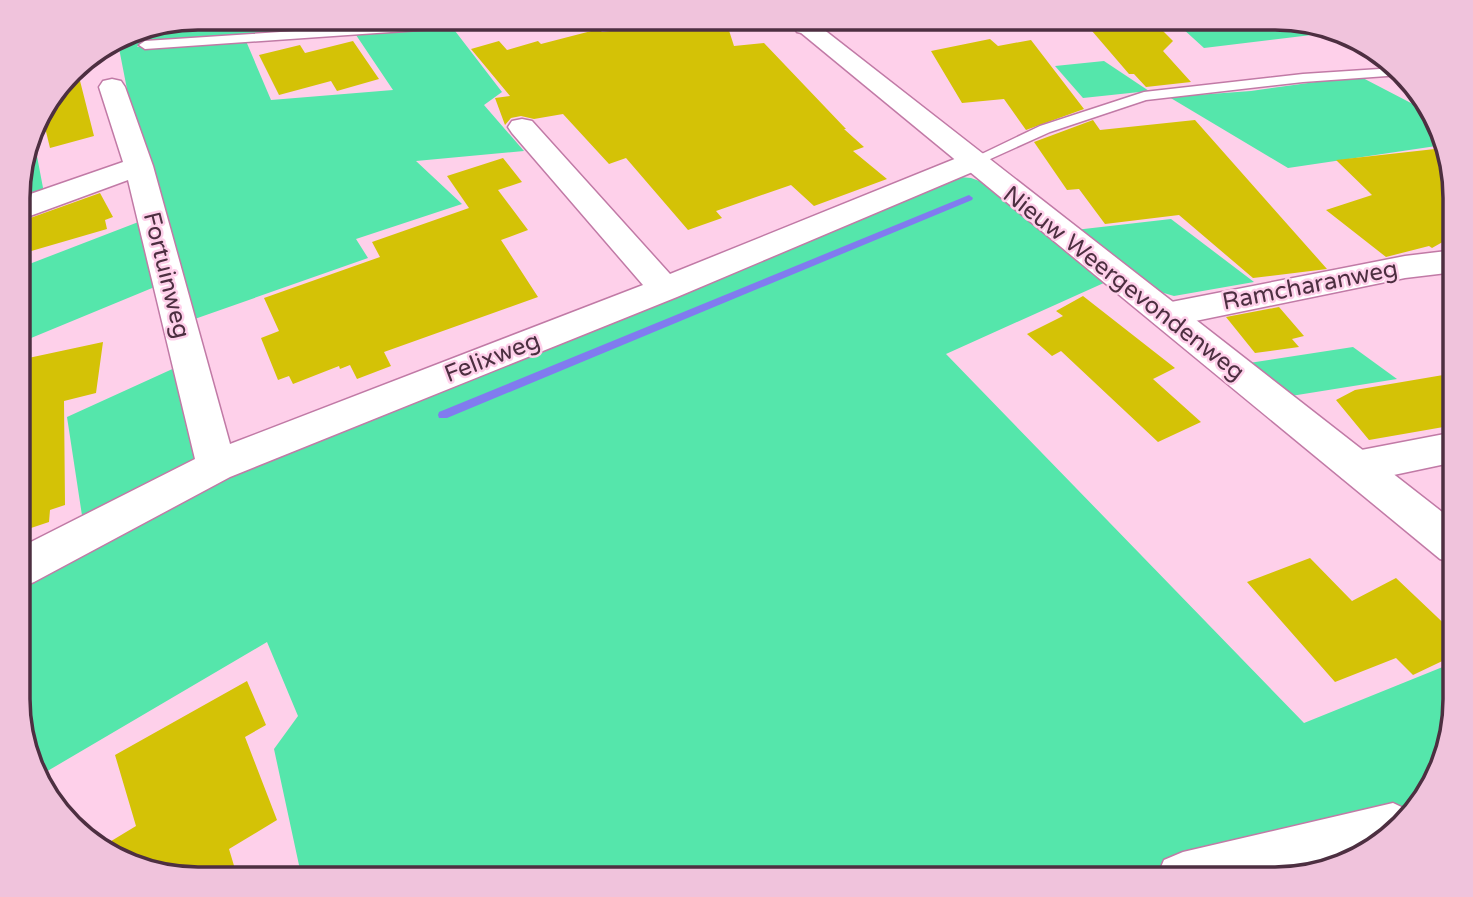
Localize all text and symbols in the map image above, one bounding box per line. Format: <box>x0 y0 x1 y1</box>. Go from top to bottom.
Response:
street label: Nieuw Weergevondenweg <box>997 180 1250 387</box>
street label: Fortuinweg <box>137 209 196 341</box>
street label: Ramcharanweg <box>1220 254 1400 317</box>
street label: Felixweg <box>440 326 544 389</box>

